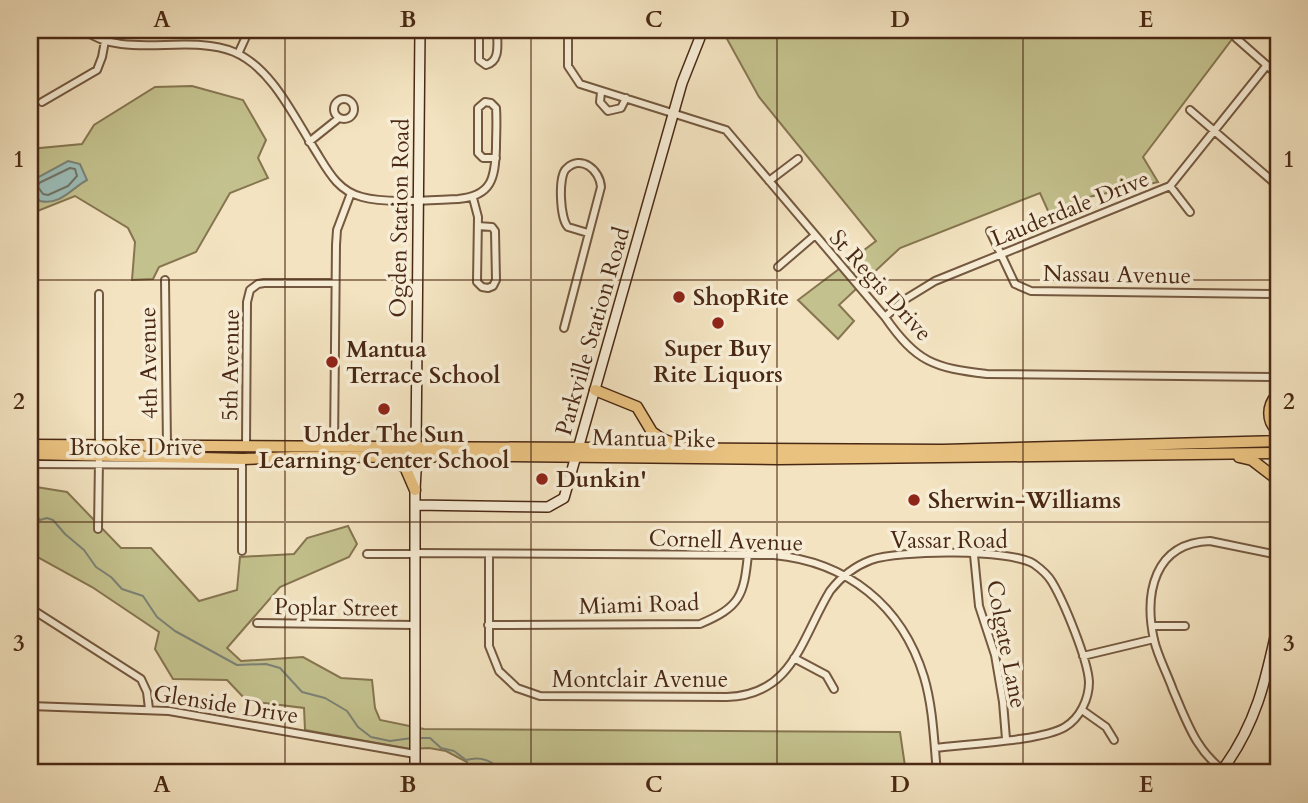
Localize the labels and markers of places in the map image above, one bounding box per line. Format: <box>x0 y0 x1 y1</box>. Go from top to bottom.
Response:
place label: ShopRite <box>693 282 789 313</box>
marker: ShopRite <box>671 289 687 305</box>
marker: Super Buy Rite Liquors <box>710 315 726 331</box>
place label: Super Buy Rite Liquors <box>653 333 783 390</box>
place label: Mantua Terrace School <box>346 334 500 391</box>
marker: Mantua Terrace School <box>324 354 340 370</box>
marker: Under The Sun Learning Center School <box>376 401 392 417</box>
place label: Under The Sun Learning Center School <box>259 419 510 476</box>
place label: Dunkin' <box>556 464 646 495</box>
marker: Dunkin' <box>534 471 550 487</box>
place label: Sherwin-Williams <box>928 485 1121 516</box>
marker: Sherwin-Williams <box>906 492 922 508</box>

